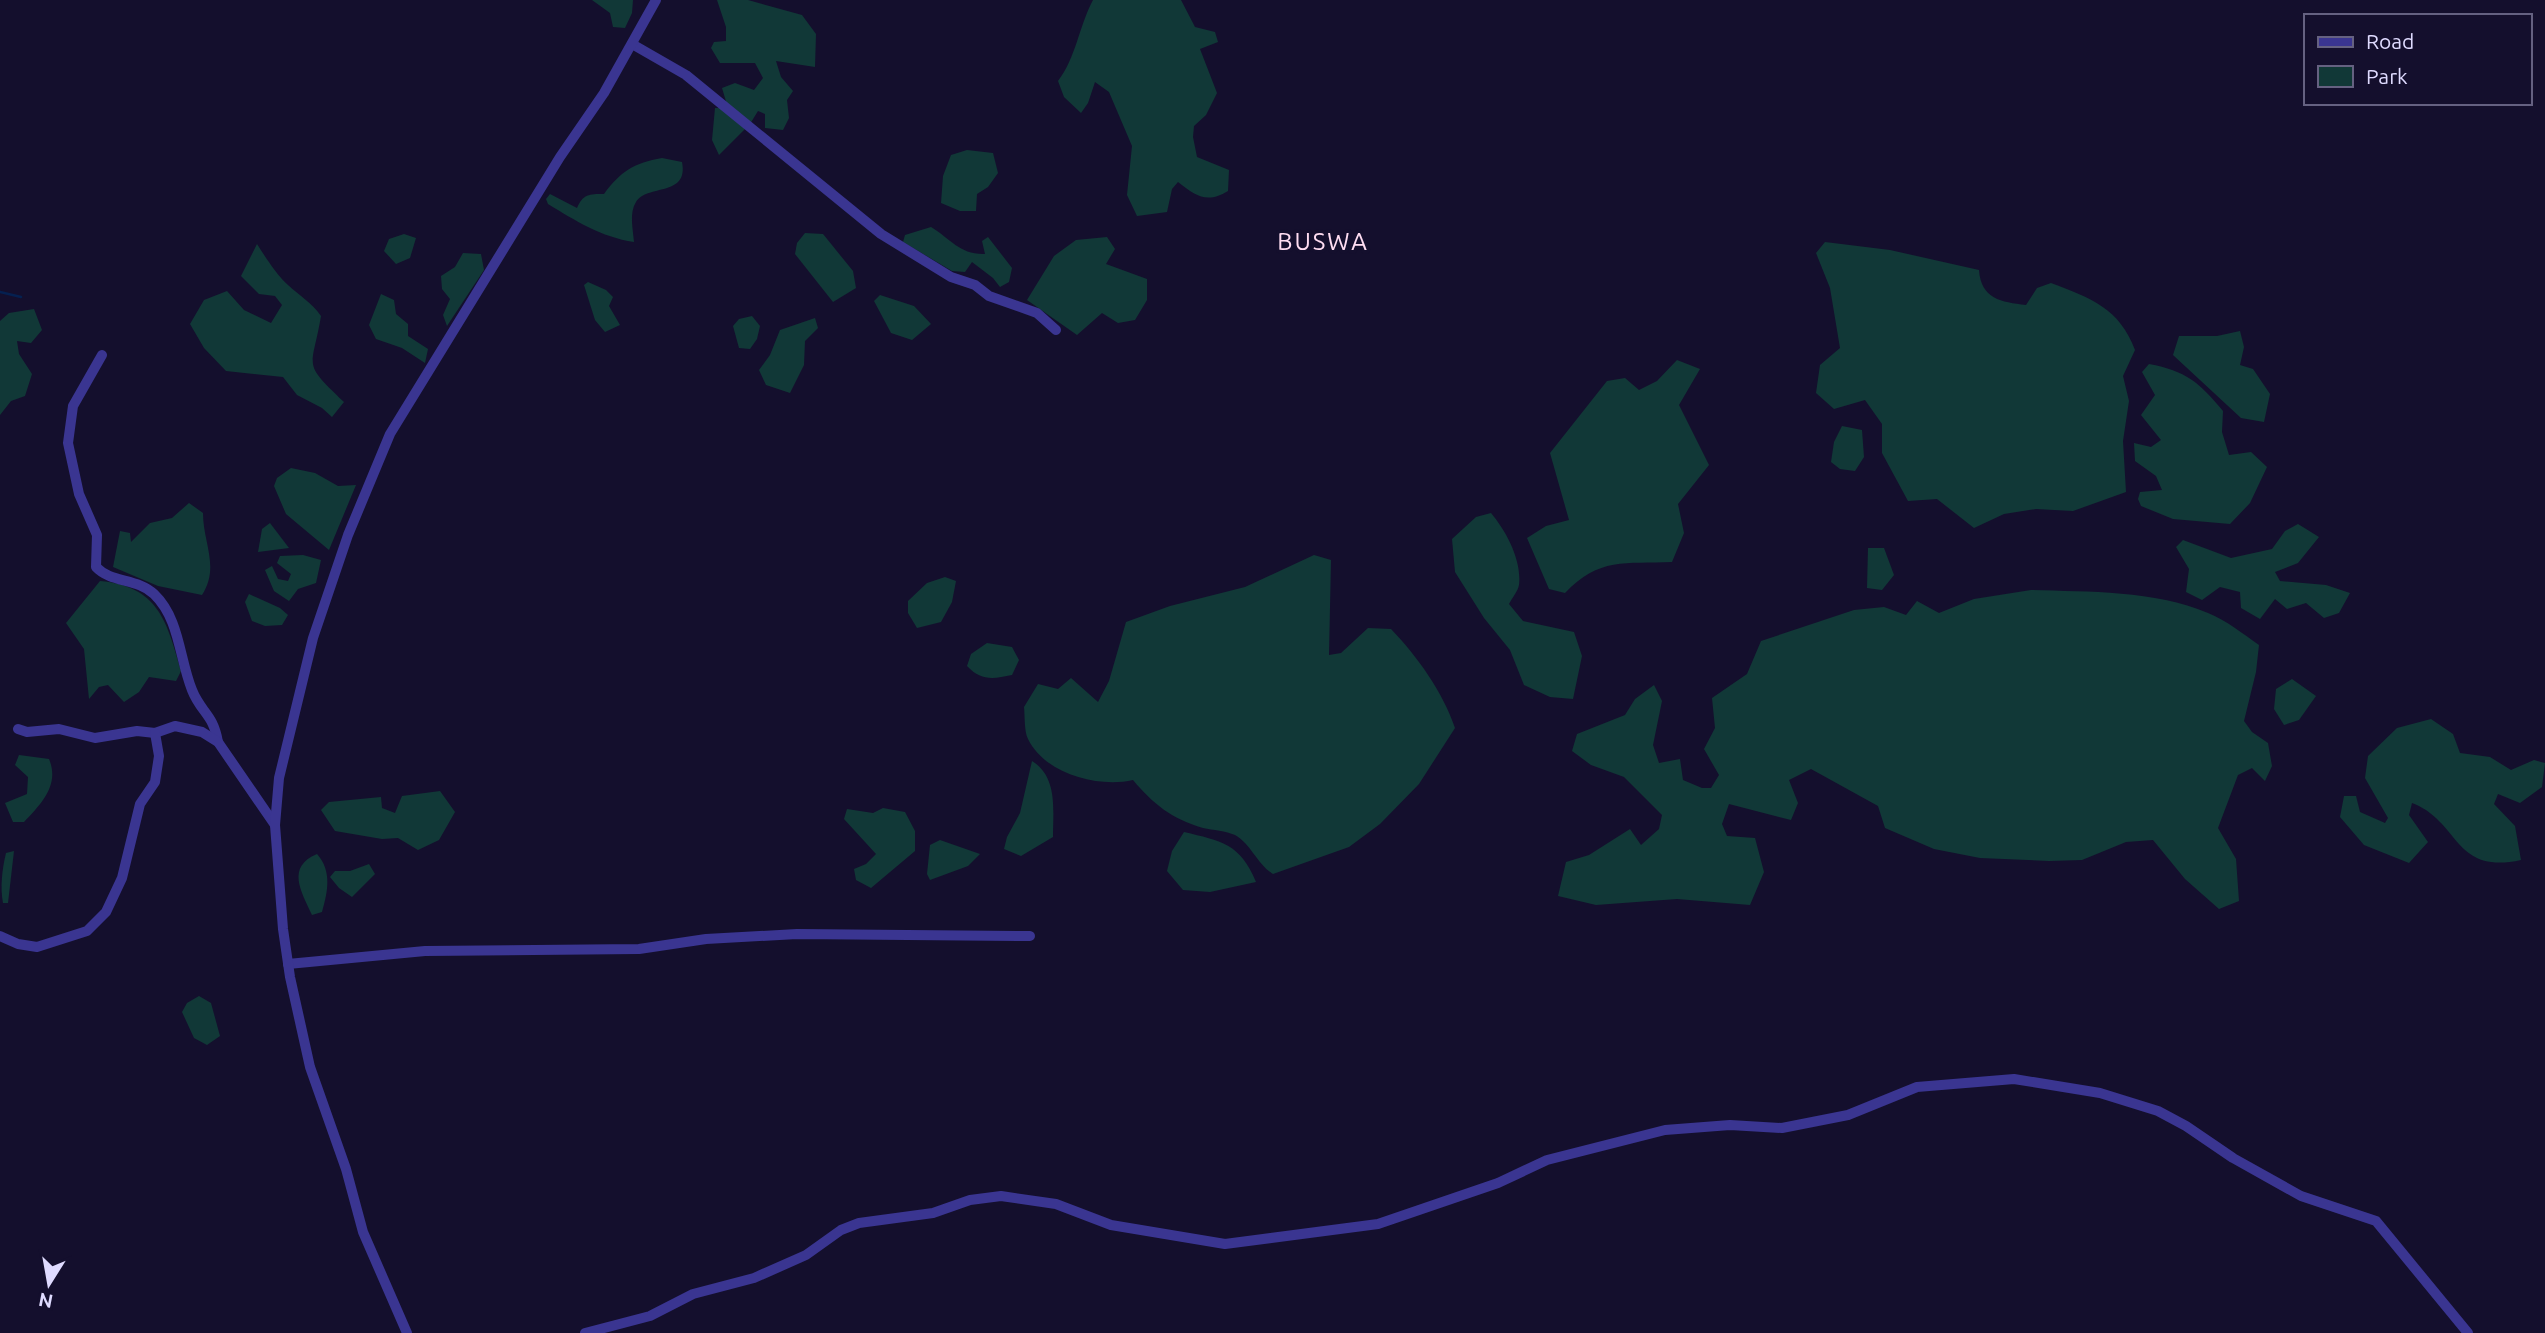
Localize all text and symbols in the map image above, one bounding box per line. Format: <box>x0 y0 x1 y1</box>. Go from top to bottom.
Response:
legend <box>2304 14 2531 105</box>
text: Road <box>2366 29 2414 53</box>
text: Park <box>2366 64 2408 88</box>
district label: BUSWA <box>1277 228 1369 255</box>
north arrow <box>14 1249 84 1319</box>
text: N <box>37 1289 55 1313</box>

